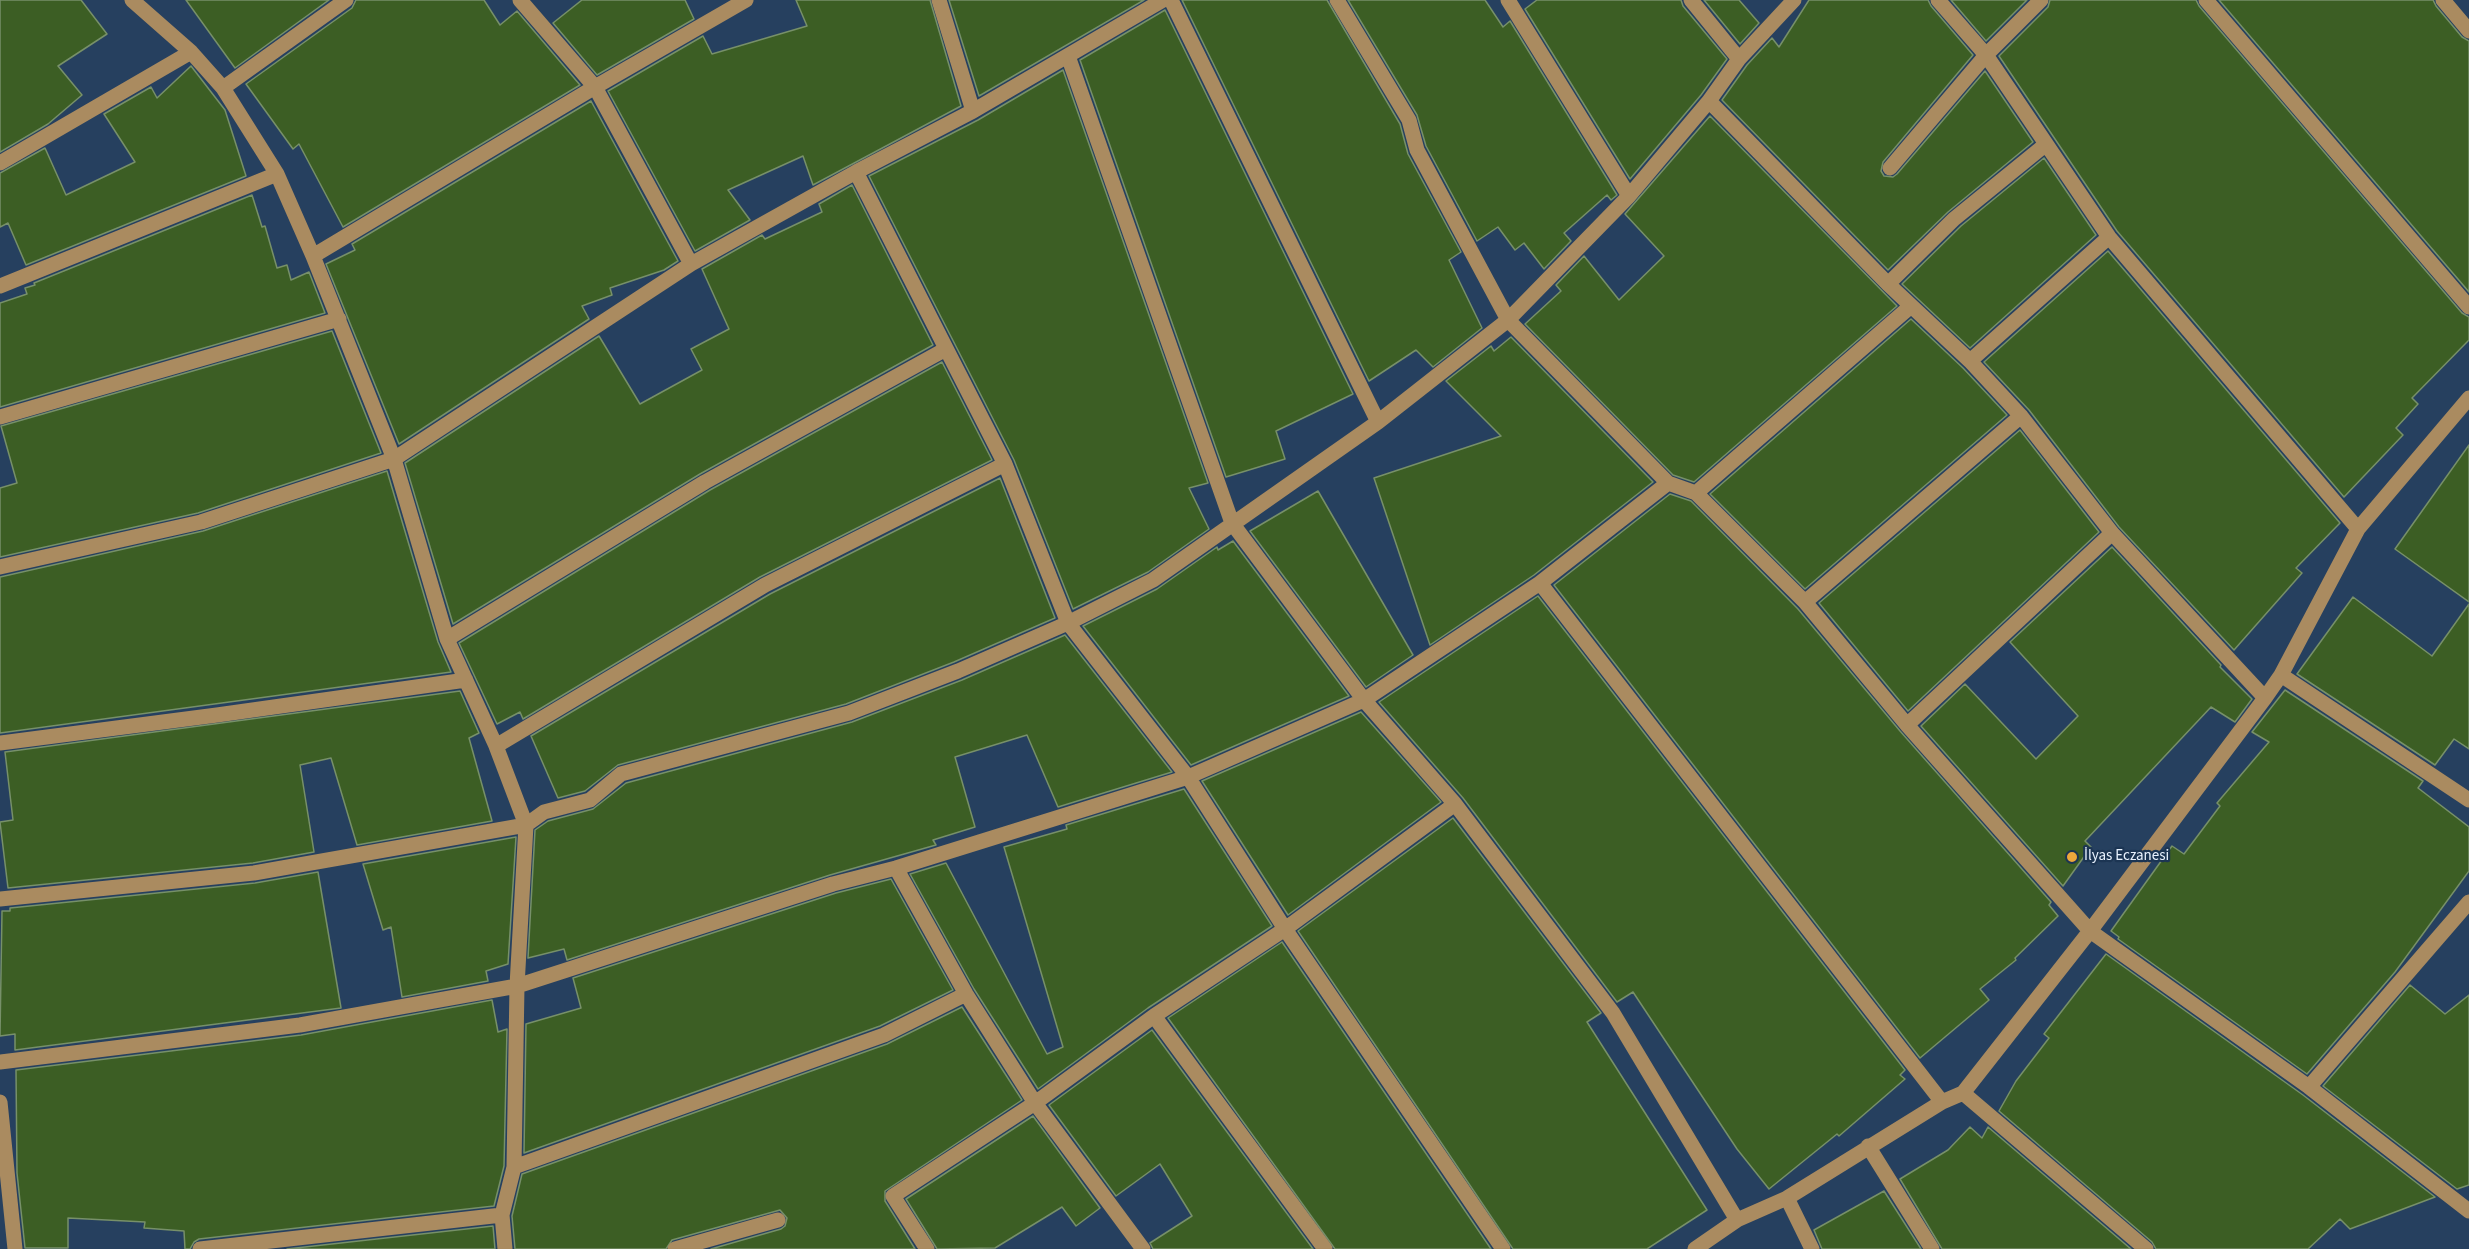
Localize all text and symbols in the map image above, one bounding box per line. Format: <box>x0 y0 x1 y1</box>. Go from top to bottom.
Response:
place label: İlyas Eczanesi <box>2084 848 2169 866</box>
marker: İlyas Eczanesi <box>2065 850 2079 864</box>

